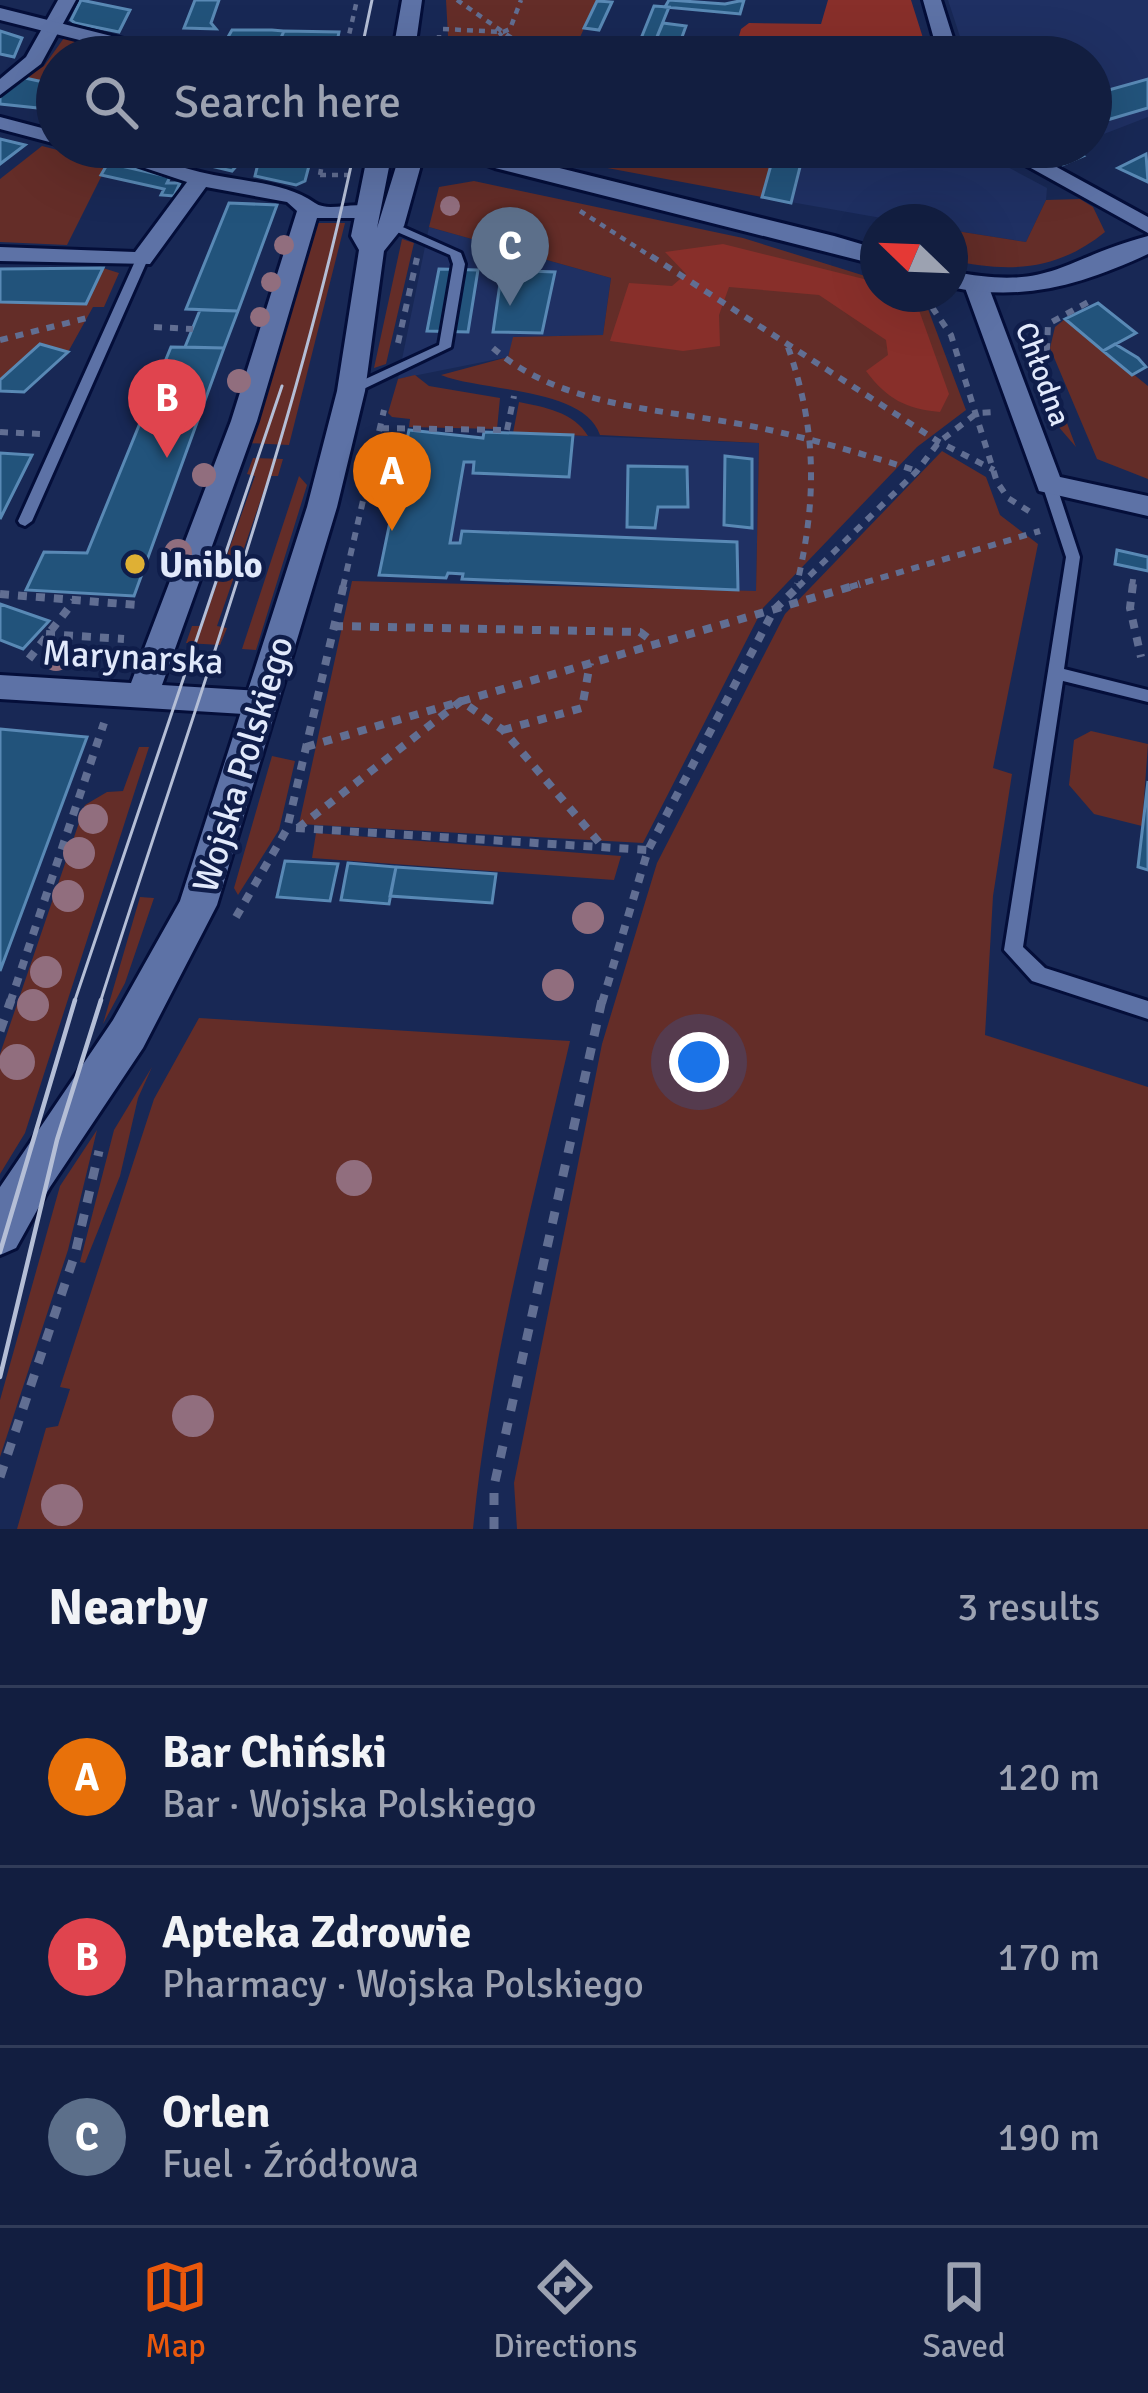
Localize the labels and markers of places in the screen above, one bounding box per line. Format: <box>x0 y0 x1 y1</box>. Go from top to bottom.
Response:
pin: C <box>471 207 549 306</box>
pin: B <box>128 359 206 458</box>
pin: A <box>353 432 431 531</box>
place label: Uniblo <box>159 543 263 588</box>
marker: Uniblo <box>122 551 148 577</box>

